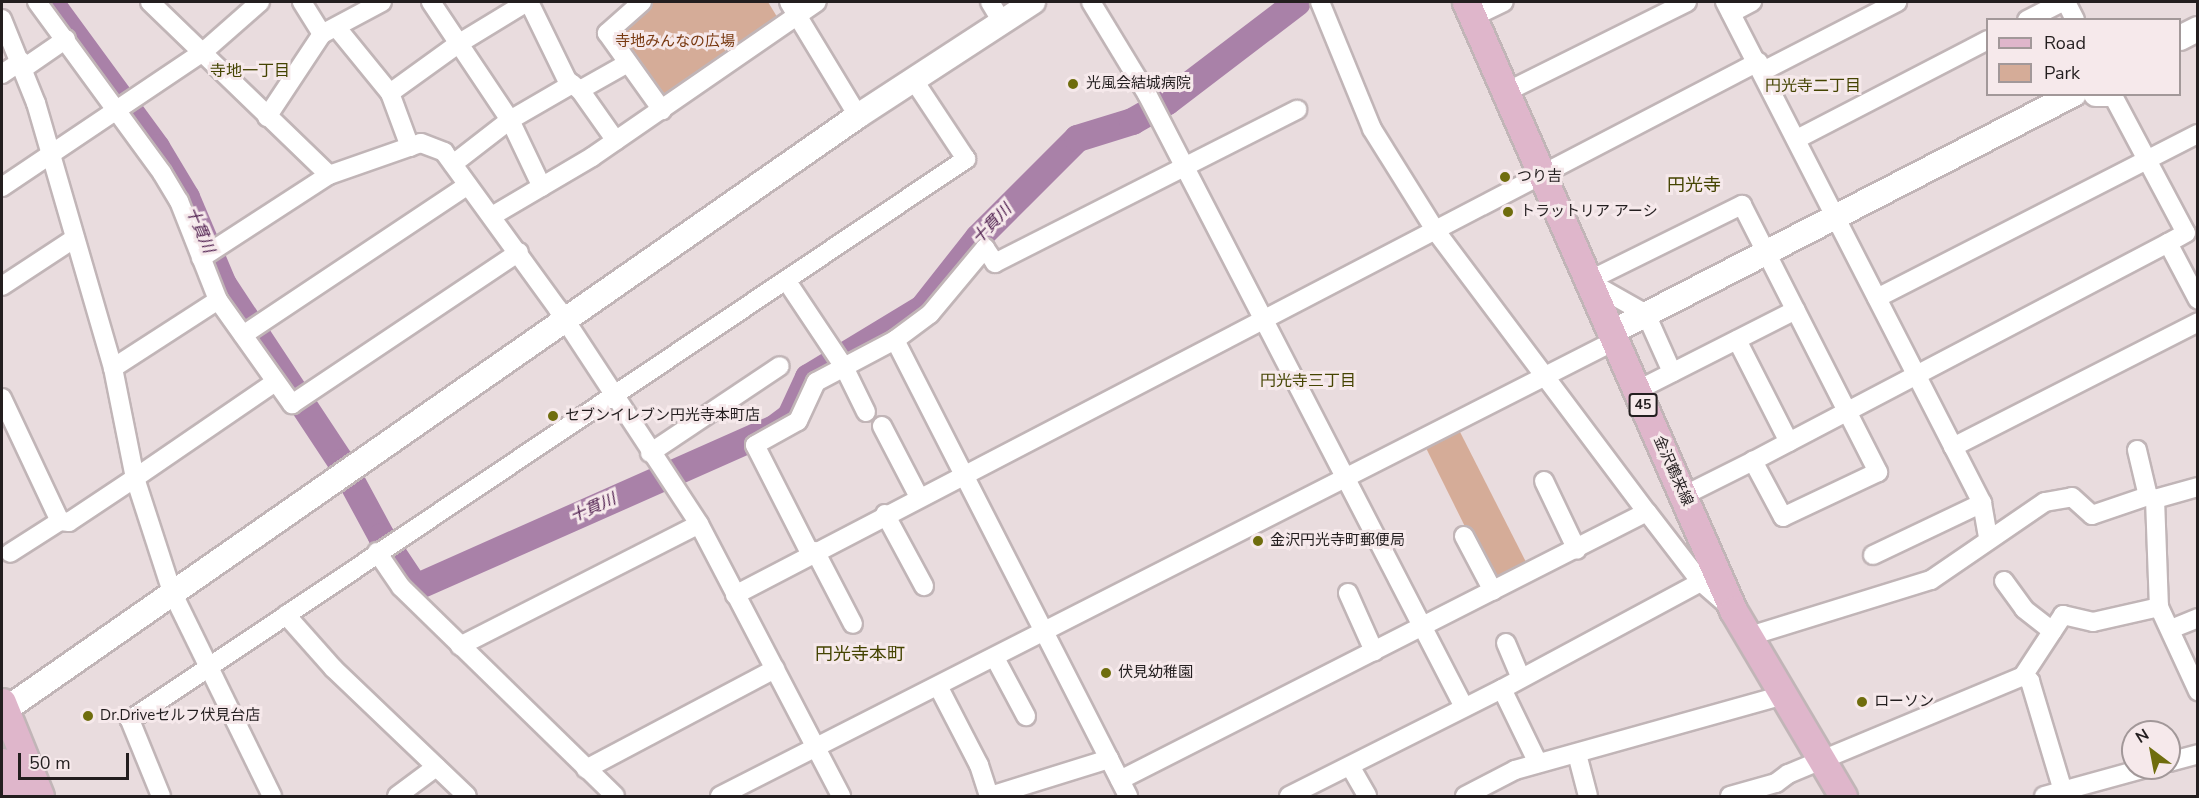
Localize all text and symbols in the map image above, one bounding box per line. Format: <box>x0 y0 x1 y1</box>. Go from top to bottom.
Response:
legend <box>1986 18 2181 96</box>
text: Road <box>2044 31 2086 55</box>
park label: 寺地みんなの広場 <box>615 33 735 51</box>
district label: 寺地一丁目 <box>210 61 290 81</box>
text: Park <box>2044 61 2080 85</box>
marker: 光風会結城病院 <box>1064 75 1082 93</box>
place label: 光風会結城病院 <box>1086 75 1191 93</box>
district label: 円光寺二丁目 <box>1765 76 1861 96</box>
place label: つり吉 <box>1517 168 1562 186</box>
marker: つり吉 <box>1498 170 1512 184</box>
district label: 円光寺 <box>1667 174 1721 196</box>
water label: 十貫川 <box>968 200 1016 248</box>
place label: トラットリア アーシ <box>1520 203 1658 221</box>
water label: 十貫川 <box>182 204 218 256</box>
marker: トラットリア アーシ <box>1501 205 1515 219</box>
district label: 円光寺三丁目 <box>1260 371 1356 391</box>
road number: 45 <box>1628 394 1658 416</box>
place label: セブンイレブン円光寺本町店 <box>565 407 760 425</box>
marker: セブンイレブン円光寺本町店 <box>546 409 560 423</box>
street label: 金沢鶴来線 <box>1650 433 1696 509</box>
water label: 十貫川 <box>567 489 619 527</box>
place label: 金沢円光寺町郵便局 <box>1270 532 1405 550</box>
marker: 金沢円光寺町郵便局 <box>1251 534 1265 548</box>
district label: 円光寺本町 <box>815 643 905 665</box>
place label: 伏見幼稚園 <box>1118 664 1193 682</box>
marker: 伏見幼稚園 <box>1099 666 1113 680</box>
place label: ローソン <box>1874 693 1934 711</box>
marker: ローソン <box>1855 695 1869 709</box>
place label: Dr.Driveセルフ伏見台店 <box>100 707 260 725</box>
marker: Dr.Driveセルフ伏見台店 <box>81 709 95 723</box>
north arrow <box>2121 720 2181 780</box>
text: N <box>2132 724 2153 749</box>
scale bar <box>21 741 132 779</box>
text: 50 m <box>29 751 71 775</box>

